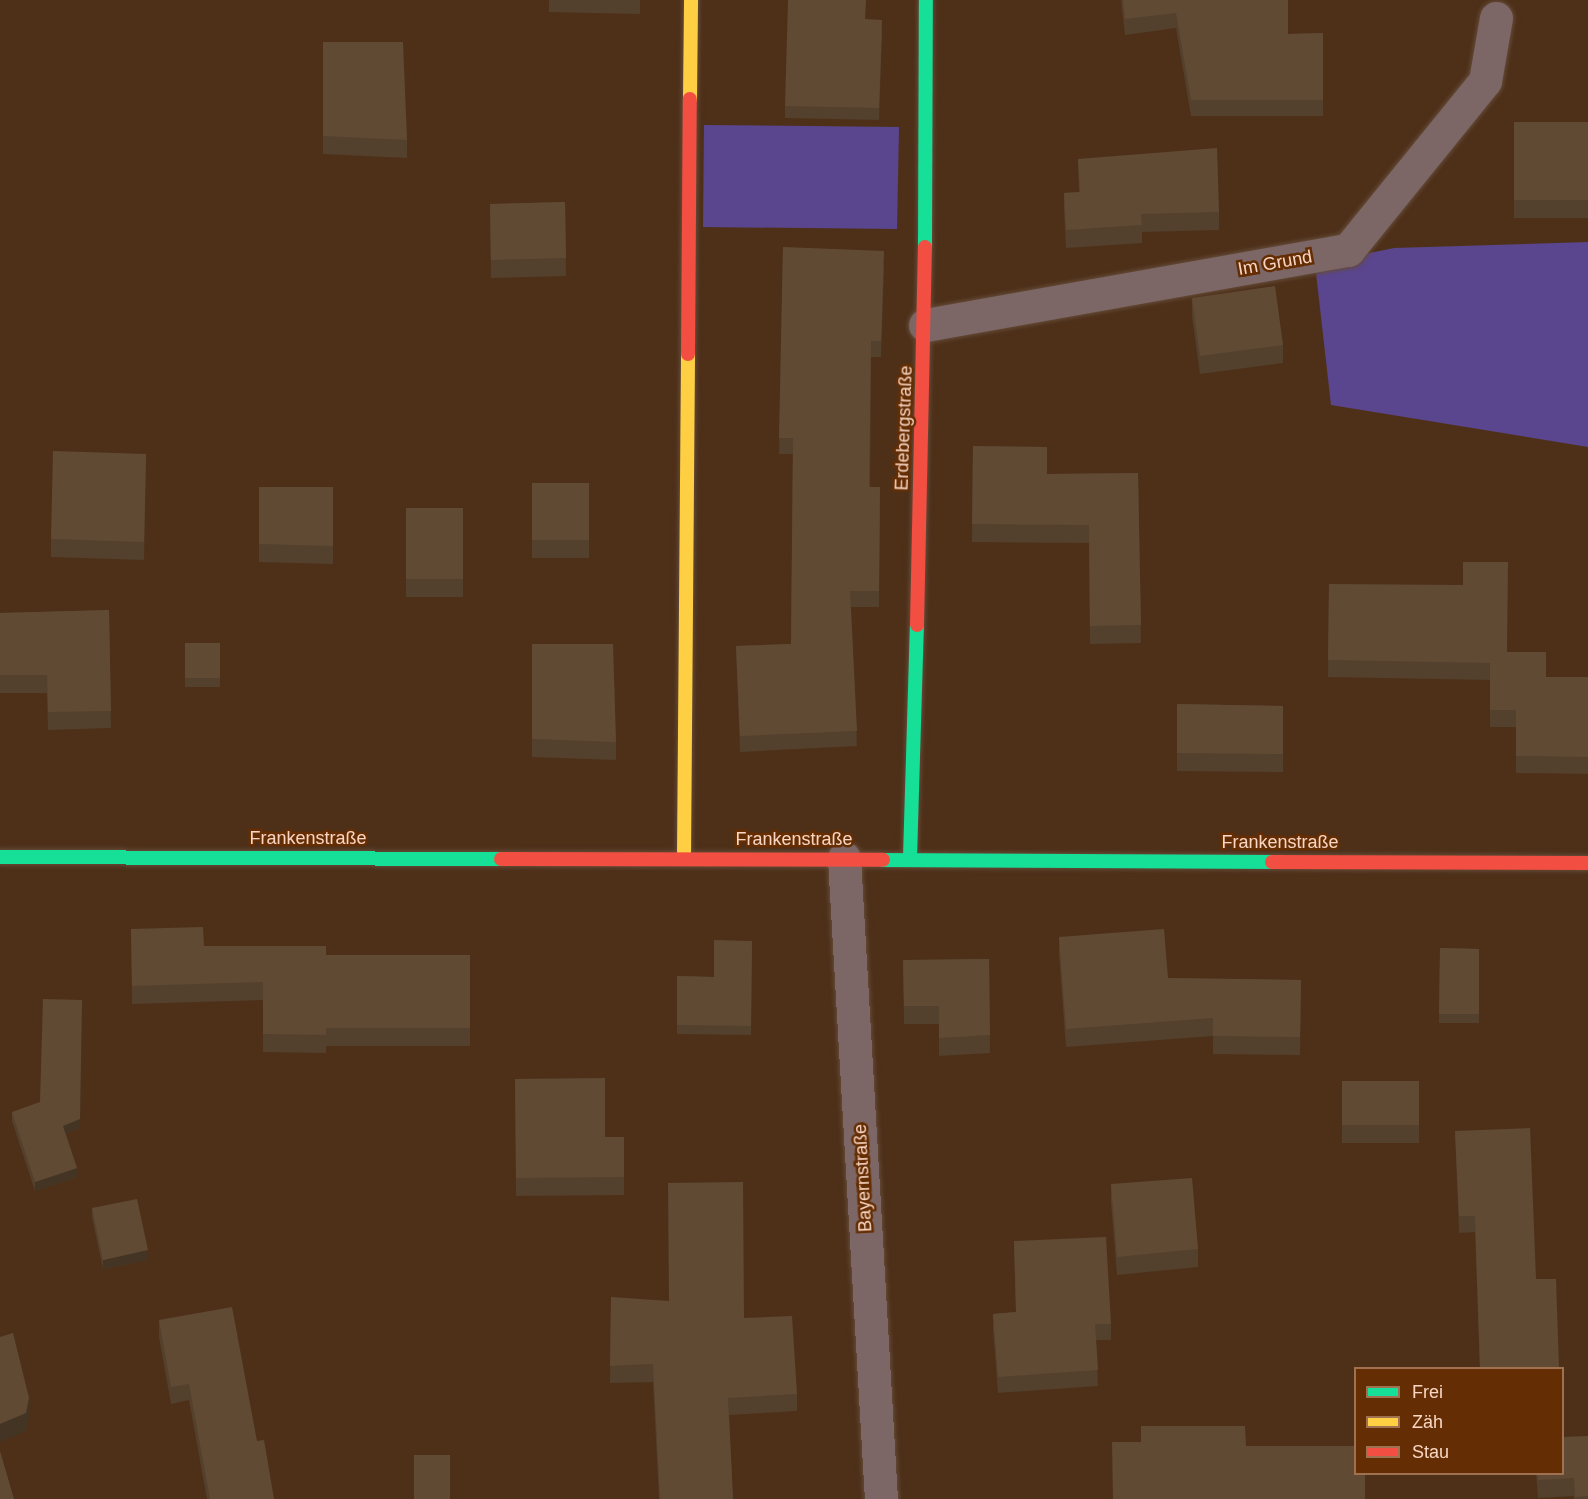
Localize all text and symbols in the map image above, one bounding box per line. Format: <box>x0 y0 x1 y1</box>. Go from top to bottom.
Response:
street label: Im Grund <box>1236 246 1314 280</box>
street label: Erdebergstraße <box>891 365 917 491</box>
street label: Frankenstraße <box>249 827 367 849</box>
street label: Frankenstraße <box>735 828 853 850</box>
street label: Frankenstraße <box>1221 831 1339 853</box>
street label: Bayernstraße <box>849 1123 877 1233</box>
legend <box>1354 1367 1564 1475</box>
text: Frei <box>1412 1382 1443 1402</box>
text: Zäh <box>1412 1412 1443 1432</box>
text: Stau <box>1412 1442 1449 1462</box>

